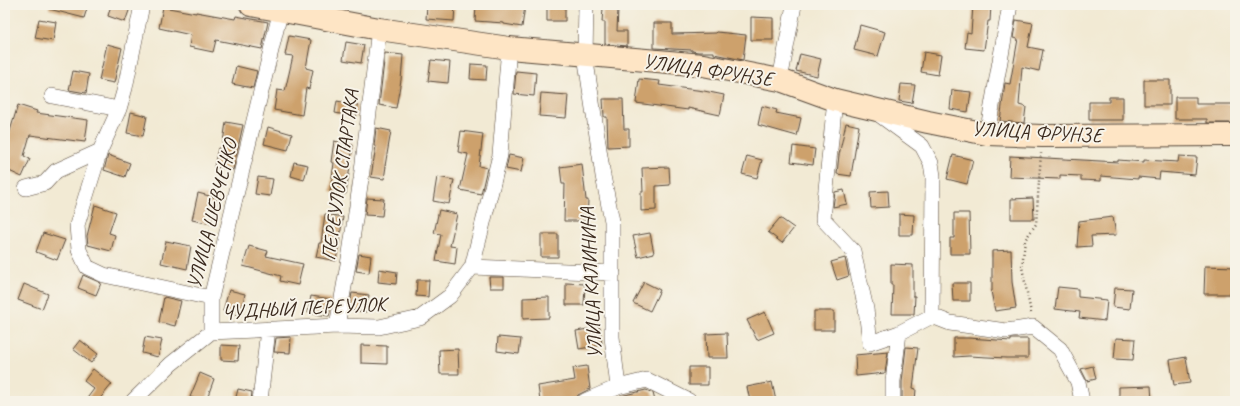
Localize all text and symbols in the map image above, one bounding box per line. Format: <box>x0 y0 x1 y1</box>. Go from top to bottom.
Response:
street label: УЛИЦА ФРУНЗЕ <box>642 49 777 92</box>
street label: ПЕРЕУЛОК СПАРТАКА <box>316 87 364 262</box>
street label: УЛИЦА ФРУНЗЕ <box>971 116 1106 148</box>
street label: УЛИЦА ШЕВЧЕНКО <box>181 135 243 291</box>
street label: УЛИЦА КАЛИНИНА <box>575 206 607 359</box>
street label: ЧУДНЫЙ ПЕРЕУЛОК <box>222 291 390 325</box>

